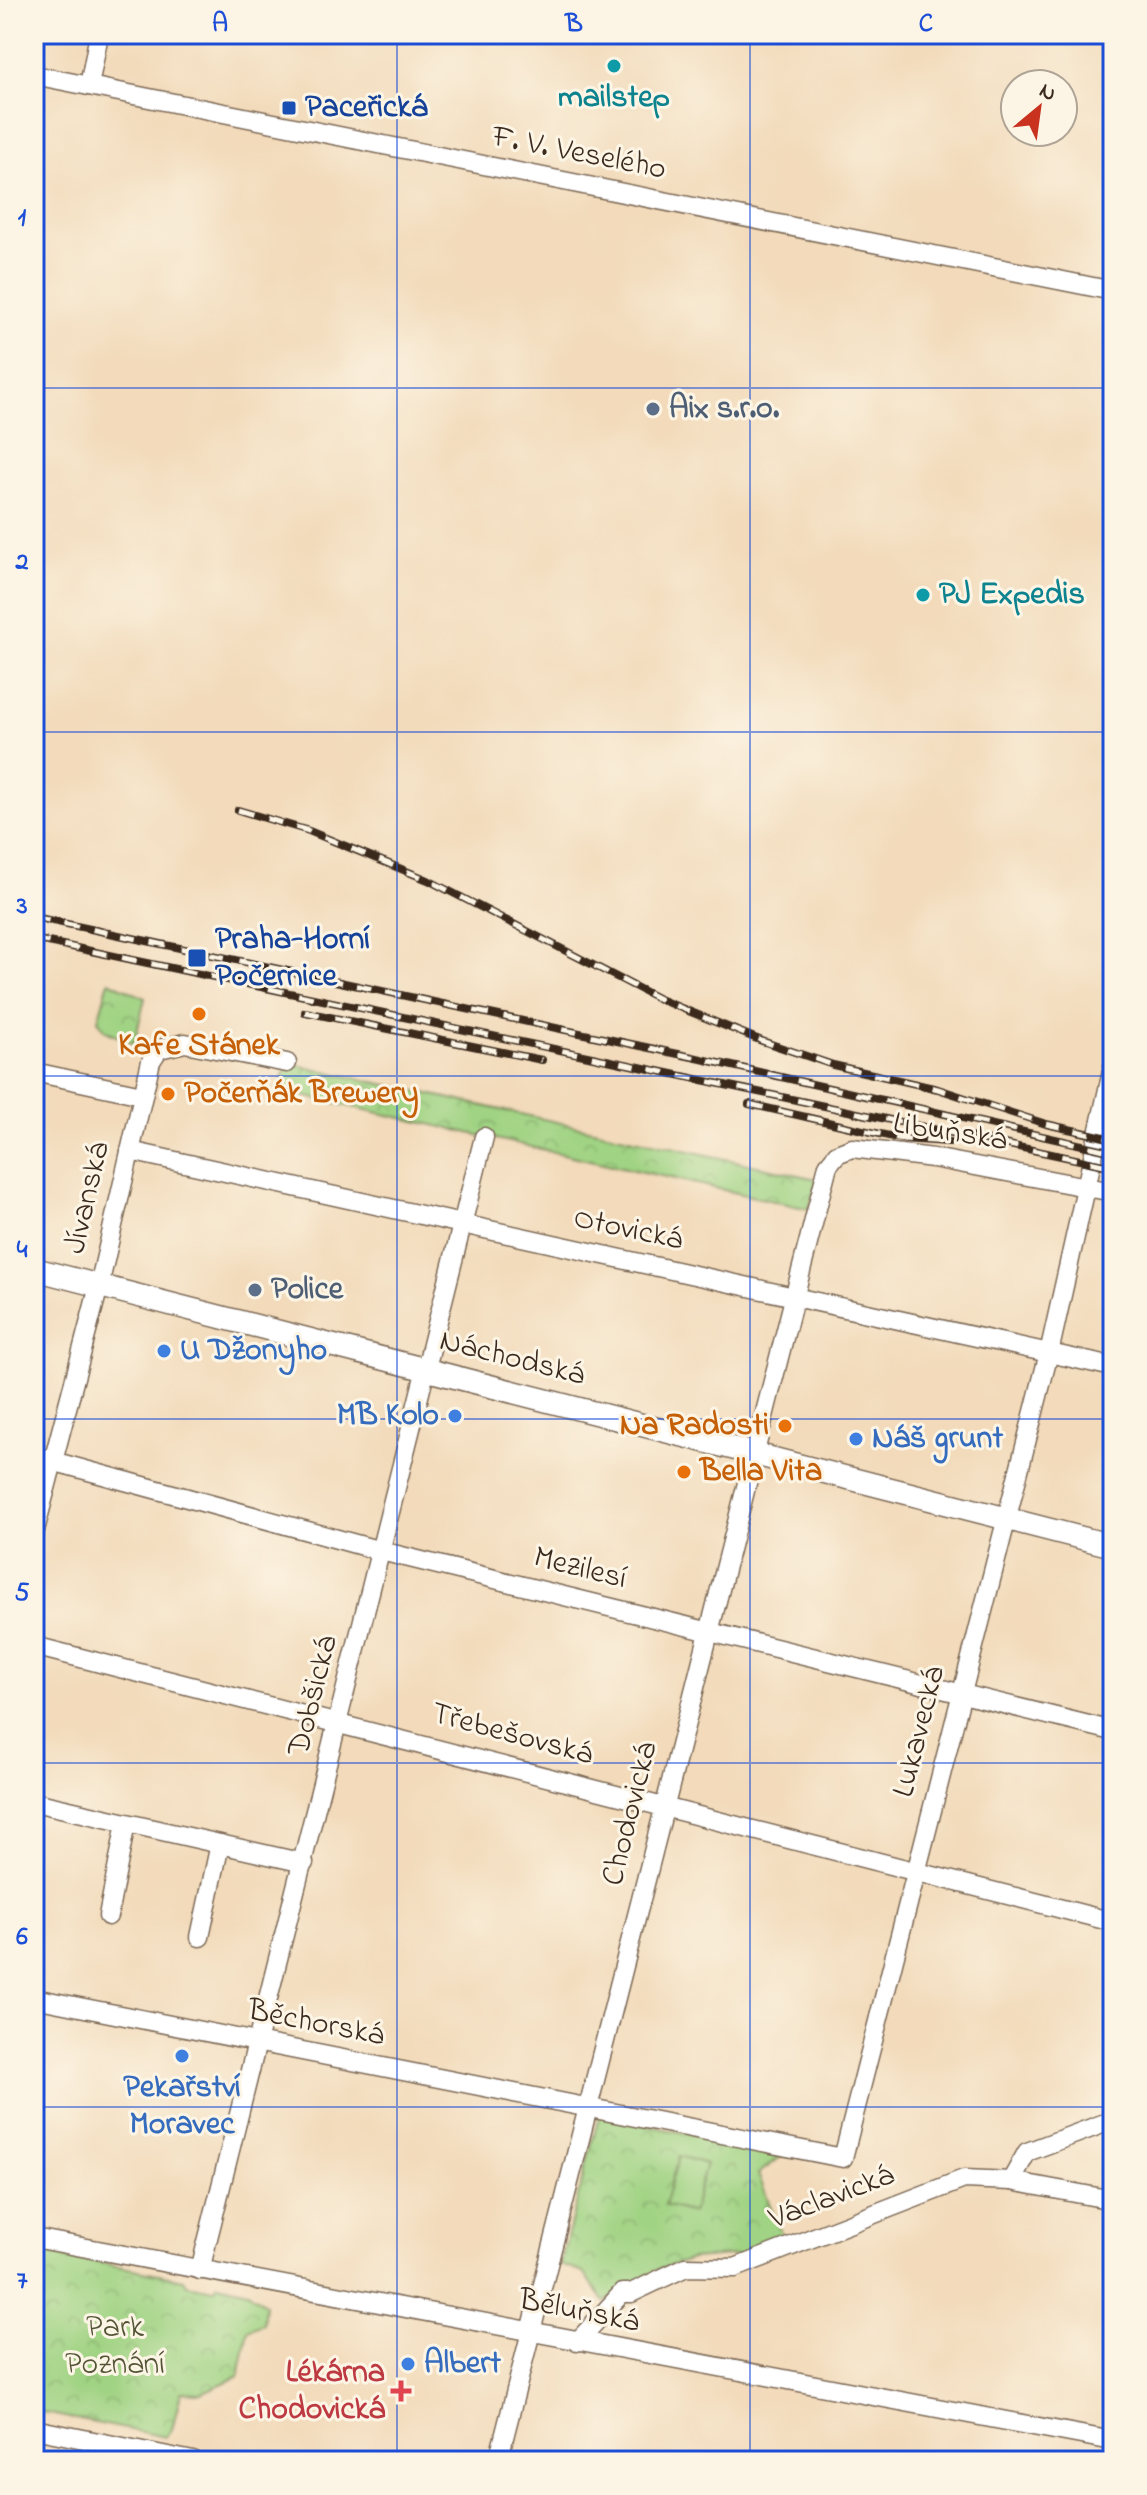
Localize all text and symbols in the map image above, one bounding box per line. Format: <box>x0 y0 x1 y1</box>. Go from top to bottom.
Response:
text: A <box>212 6 228 44</box>
text: B <box>564 6 583 44</box>
text: C <box>919 6 933 44</box>
marker: mailstep <box>605 57 623 75</box>
north arrow <box>999 68 1079 148</box>
place label: mailstep <box>558 75 670 122</box>
text: N <box>1033 76 1061 111</box>
place label: Paceřická <box>305 85 428 132</box>
marker: Paceřická <box>280 99 298 117</box>
street label: F. V. Veselého <box>487 114 670 194</box>
text: 1 <box>18 200 27 238</box>
place label: Aix s.r.o. <box>669 386 780 433</box>
marker: Aix s.r.o. <box>644 400 662 418</box>
text: 2 <box>15 544 29 582</box>
place label: PJ Expedis <box>939 572 1085 619</box>
marker: PJ Expedis <box>914 586 932 604</box>
text: 3 <box>16 888 28 926</box>
place label: Praha-Horní Počernice <box>215 917 370 1001</box>
marker: Praha-Horní Počernice <box>186 947 208 969</box>
marker: Kafe Stánek <box>190 1005 208 1023</box>
place label: Kafe Stánek <box>118 1023 281 1070</box>
place label: Počerňák Brewery <box>184 1071 419 1119</box>
marker: Počerňák Brewery <box>159 1085 177 1103</box>
street label: Libuňská <box>890 1101 1010 1165</box>
street label: Jívanská <box>52 1138 124 1258</box>
street label: Otovická <box>569 1195 687 1265</box>
text: 4 <box>17 1232 28 1270</box>
place label: Police <box>271 1267 345 1314</box>
marker: Police <box>246 1281 264 1299</box>
street label: Náchodská <box>434 1318 590 1400</box>
place label: U Džonyho <box>180 1328 327 1376</box>
marker: U Džonyho <box>155 1342 173 1360</box>
place label: MB Kolo <box>337 1393 439 1440</box>
place label: Na Radosti <box>620 1403 769 1450</box>
marker: MB Kolo <box>446 1407 464 1425</box>
place label: Náš grunt <box>872 1416 1003 1464</box>
marker: Na Radosti <box>776 1417 794 1435</box>
marker: Náš grunt <box>847 1430 865 1448</box>
place label: Bella Vita <box>698 1449 822 1496</box>
marker: Bella Vita <box>675 1463 693 1481</box>
street label: Mezilesí <box>528 1535 632 1603</box>
text: 5 <box>15 1575 30 1613</box>
street label: Dobšická <box>276 1631 352 1762</box>
street label: Lukavecká <box>881 1662 959 1802</box>
street label: Třebešovská <box>426 1691 598 1779</box>
street label: Chodovická <box>590 1737 672 1891</box>
text: 6 <box>16 1919 28 1957</box>
street label: Běchorská <box>243 1988 388 2060</box>
marker: Pekařství Moravec <box>173 2047 191 2065</box>
place label: Pekařství Moravec <box>123 2065 241 2149</box>
street label: Václavická <box>762 2153 901 2244</box>
text: 7 <box>17 2263 28 2301</box>
street label: Běluňská <box>514 2277 643 2347</box>
park label: Park Poznání <box>65 2305 165 2389</box>
place label: Albert <box>424 2341 501 2388</box>
place label: Lékárna Chodovická <box>238 2350 386 2434</box>
marker: Albert <box>399 2355 417 2373</box>
marker: Lékárna Chodovická <box>392 2382 410 2400</box>

